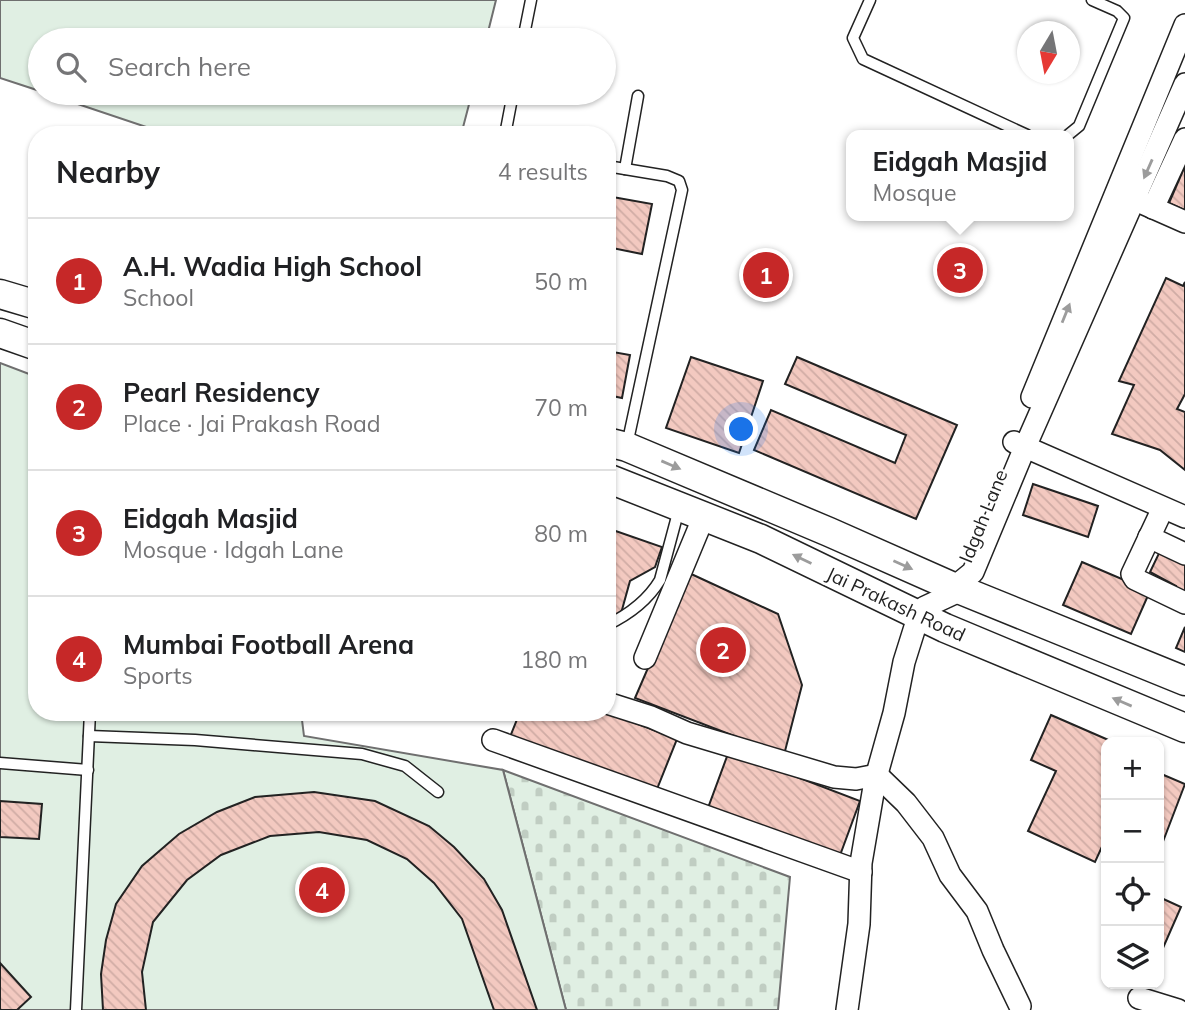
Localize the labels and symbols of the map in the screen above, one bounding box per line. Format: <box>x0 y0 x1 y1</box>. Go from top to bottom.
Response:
north arrow <box>1017 21 1080 84</box>
one-way arrow <box>1142 158 1153 179</box>
pin: 3 <box>937 244 983 296</box>
pin: 1 <box>743 249 789 301</box>
one-way arrow <box>1061 302 1072 323</box>
your location <box>724 412 758 446</box>
one-way arrow <box>661 460 682 471</box>
street label: Idgah Lane <box>953 466 1013 566</box>
one-way arrow <box>792 554 812 565</box>
one-way arrow <box>893 559 913 571</box>
street label: Jai Prakash Road <box>823 561 969 647</box>
pin: 2 <box>700 624 746 676</box>
one-way arrow <box>1111 696 1132 707</box>
pin: 4 <box>299 864 345 916</box>

